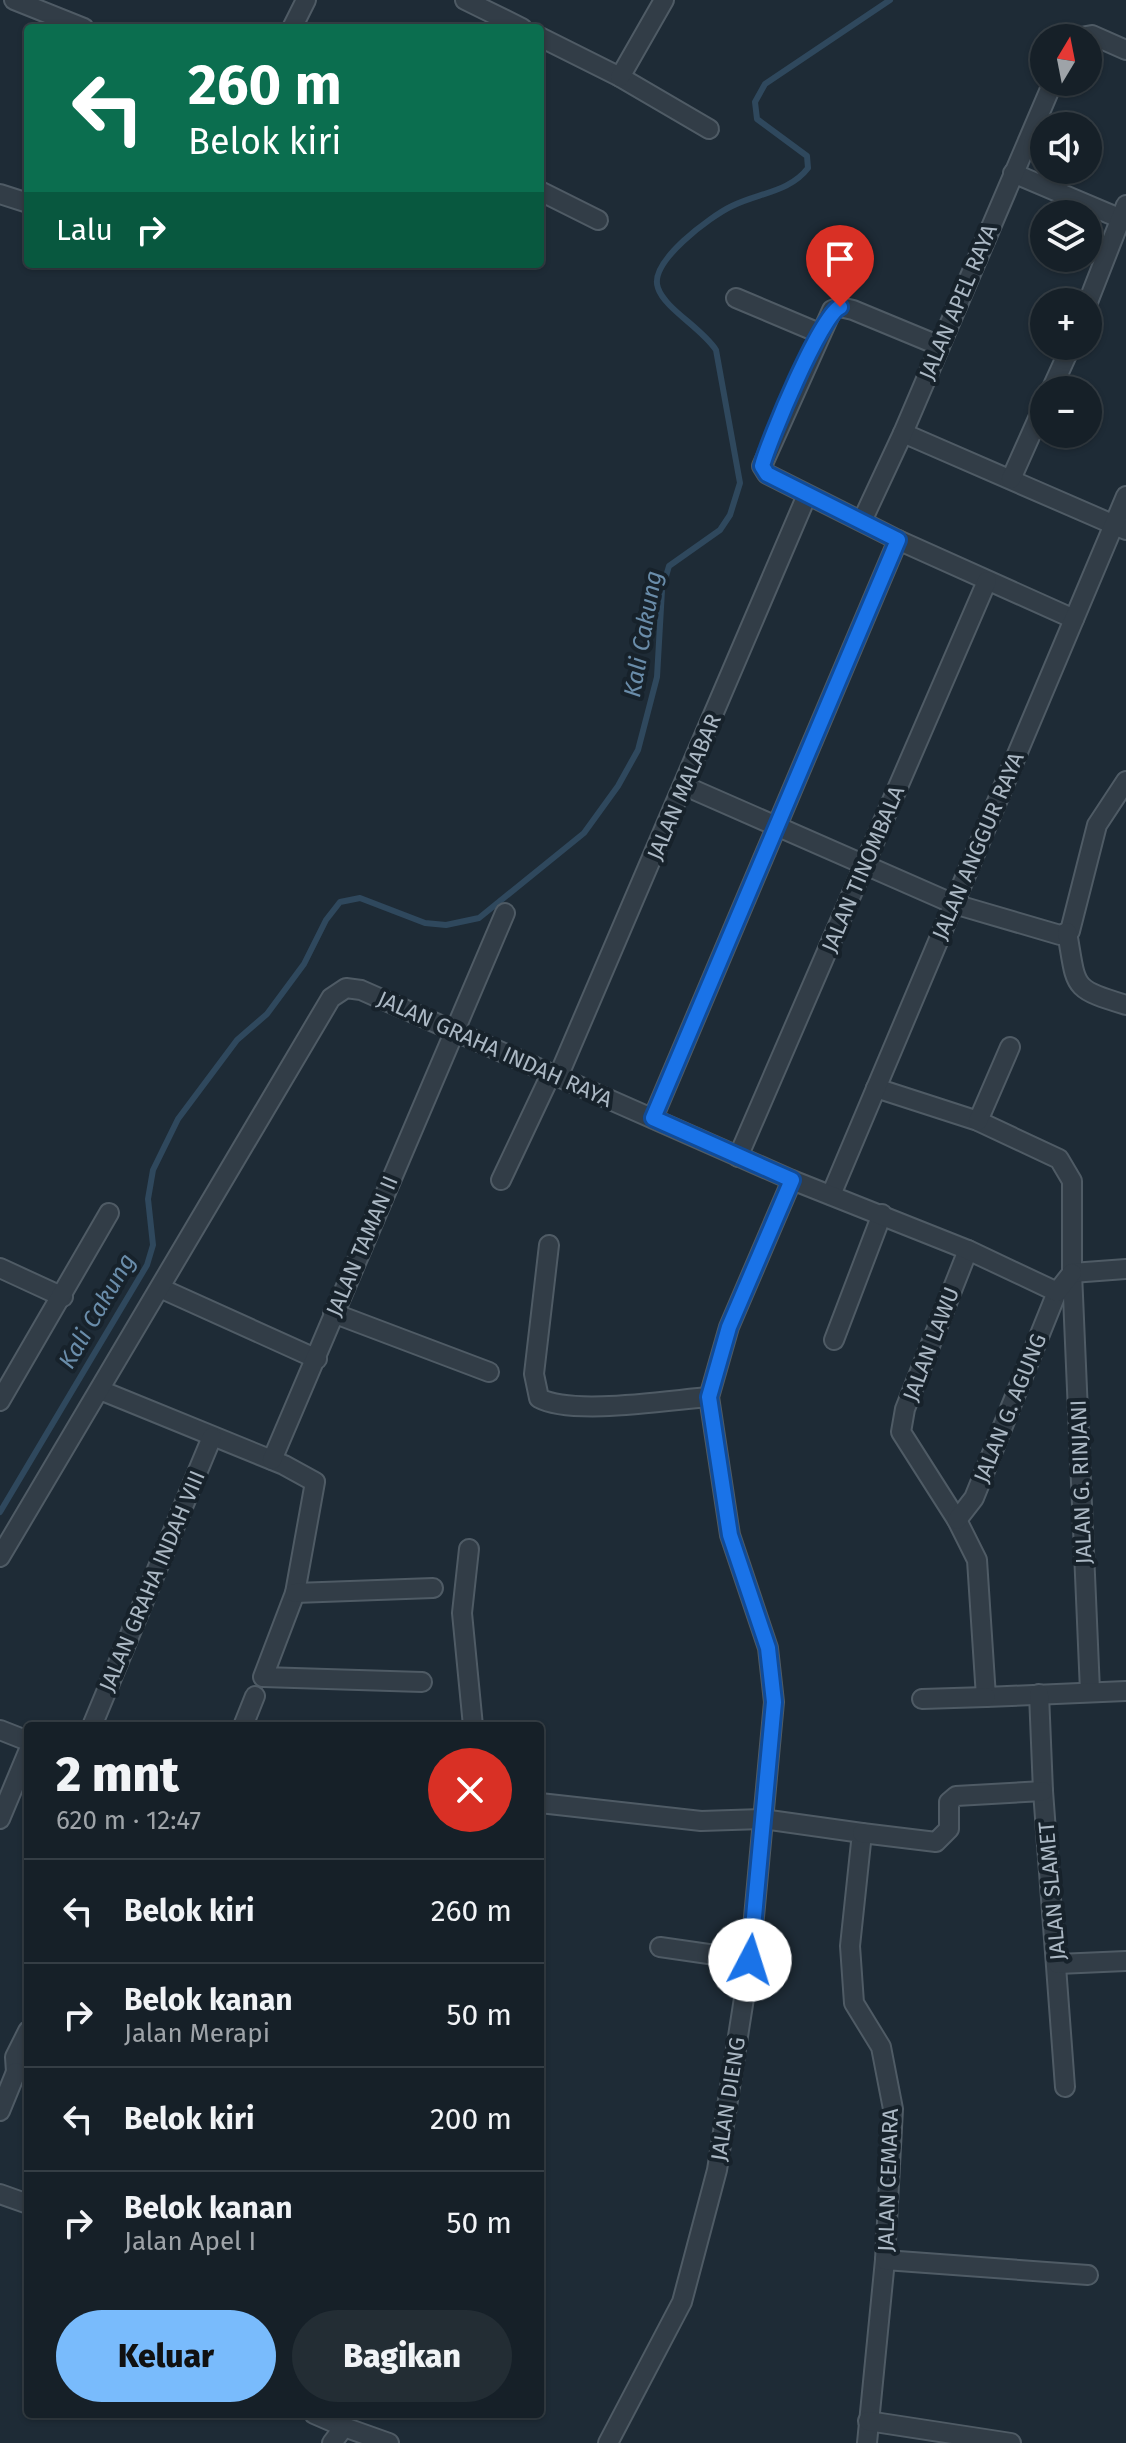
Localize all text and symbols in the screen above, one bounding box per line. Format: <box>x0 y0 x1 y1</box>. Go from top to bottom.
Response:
north arrow <box>1030 24 1102 96</box>
map controls <box>1030 24 1102 448</box>
text: 260 m <box>188 52 342 119</box>
icon: left <box>56 56 160 160</box>
button: sound <box>1030 112 1102 184</box>
text: Belok kiri <box>188 120 342 164</box>
button: layers <box>1030 200 1102 272</box>
icon: right <box>129 208 173 252</box>
text: Lalu <box>56 212 113 248</box>
street label: JALAN APEL RAYA <box>913 220 1003 384</box>
pin <box>806 225 874 307</box>
icon: arrive <box>818 237 862 281</box>
button: + <box>1030 288 1102 360</box>
button: − <box>1030 376 1102 448</box>
water label: Kali Cakung <box>618 568 668 700</box>
street label: JALAN MALABAR <box>641 710 727 864</box>
street label: JALAN ANGGUR RAYA <box>926 748 1030 944</box>
street label: JALAN TINOMBALA <box>816 781 910 956</box>
street label: JALAN GRAHA INDAH RAYA <box>373 985 617 1113</box>
street label: JALAN TAMAN II <box>320 1172 404 1320</box>
water label: Kali Cakung <box>53 1248 141 1374</box>
street label: JALAN LAWU <box>897 1283 965 1405</box>
street label: JALAN G. AGUNG <box>968 1329 1052 1487</box>
street label: JALAN G. RINJANI <box>1065 1399 1097 1565</box>
street label: JALAN GRAHA INDAH VIII <box>93 1466 211 1696</box>
text: 2 mnt <box>56 1746 179 1804</box>
button: close <box>428 1748 512 1832</box>
text: 620 m · 12:47 <box>56 1805 201 1836</box>
street label: JALAN SLAMET <box>1032 1820 1072 1962</box>
icon: left <box>56 1889 100 1933</box>
text: Belok kiri <box>124 1893 255 1929</box>
text: 260 m <box>431 1893 512 1929</box>
position arrow <box>708 1918 792 2002</box>
text: Belok kanan <box>124 1982 293 2018</box>
icon: right <box>56 1993 100 2037</box>
text: 50 m <box>447 1997 512 2033</box>
text: Jalan Merapi <box>124 2018 270 2049</box>
street label: JALAN DIENG <box>705 2035 751 2163</box>
icon: left <box>56 2097 100 2141</box>
text: Belok kiri <box>124 2101 255 2137</box>
text: 200 m <box>430 2101 512 2137</box>
street label: JALAN CEMARA <box>872 2107 904 2252</box>
text: Belok kanan <box>124 2190 293 2226</box>
icon: right <box>56 2201 100 2245</box>
text: 50 m <box>447 2205 512 2241</box>
text: Jalan Apel I <box>124 2226 256 2257</box>
button: Keluar <box>56 2310 276 2402</box>
button: Bagikan <box>292 2310 512 2402</box>

